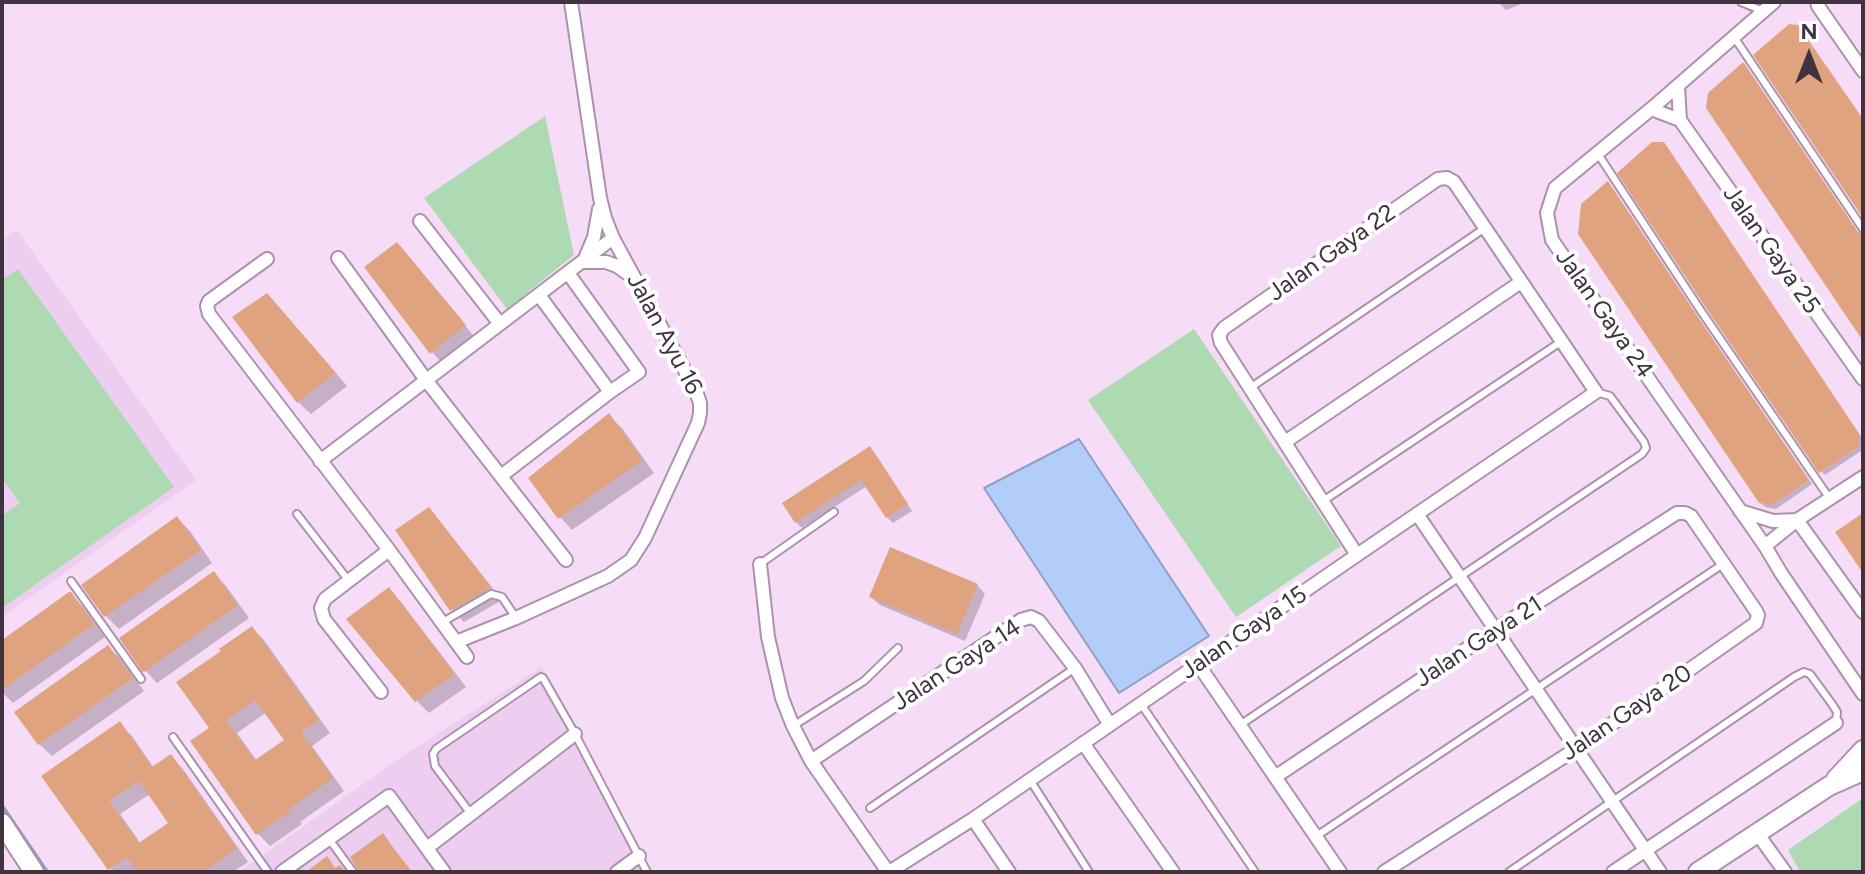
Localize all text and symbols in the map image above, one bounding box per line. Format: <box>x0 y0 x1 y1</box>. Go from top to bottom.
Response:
north arrow <box>1769 16 1849 96</box>
text: N <box>1800 18 1818 45</box>
street label: Jalan Gaya 25 <box>1716 181 1826 319</box>
street label: Jalan Gaya 22 <box>1263 198 1401 308</box>
street label: Jalan Gaya 24 <box>1549 244 1659 384</box>
street label: Jalan Ayu 16 <box>620 269 708 399</box>
street label: Jalan Gaya 15 <box>1175 580 1313 686</box>
street label: Jalan Gaya 21 <box>1410 590 1548 694</box>
street label: Jalan Gaya 14 <box>887 613 1027 717</box>
street label: Jalan Gaya 20 <box>1556 659 1698 767</box>

